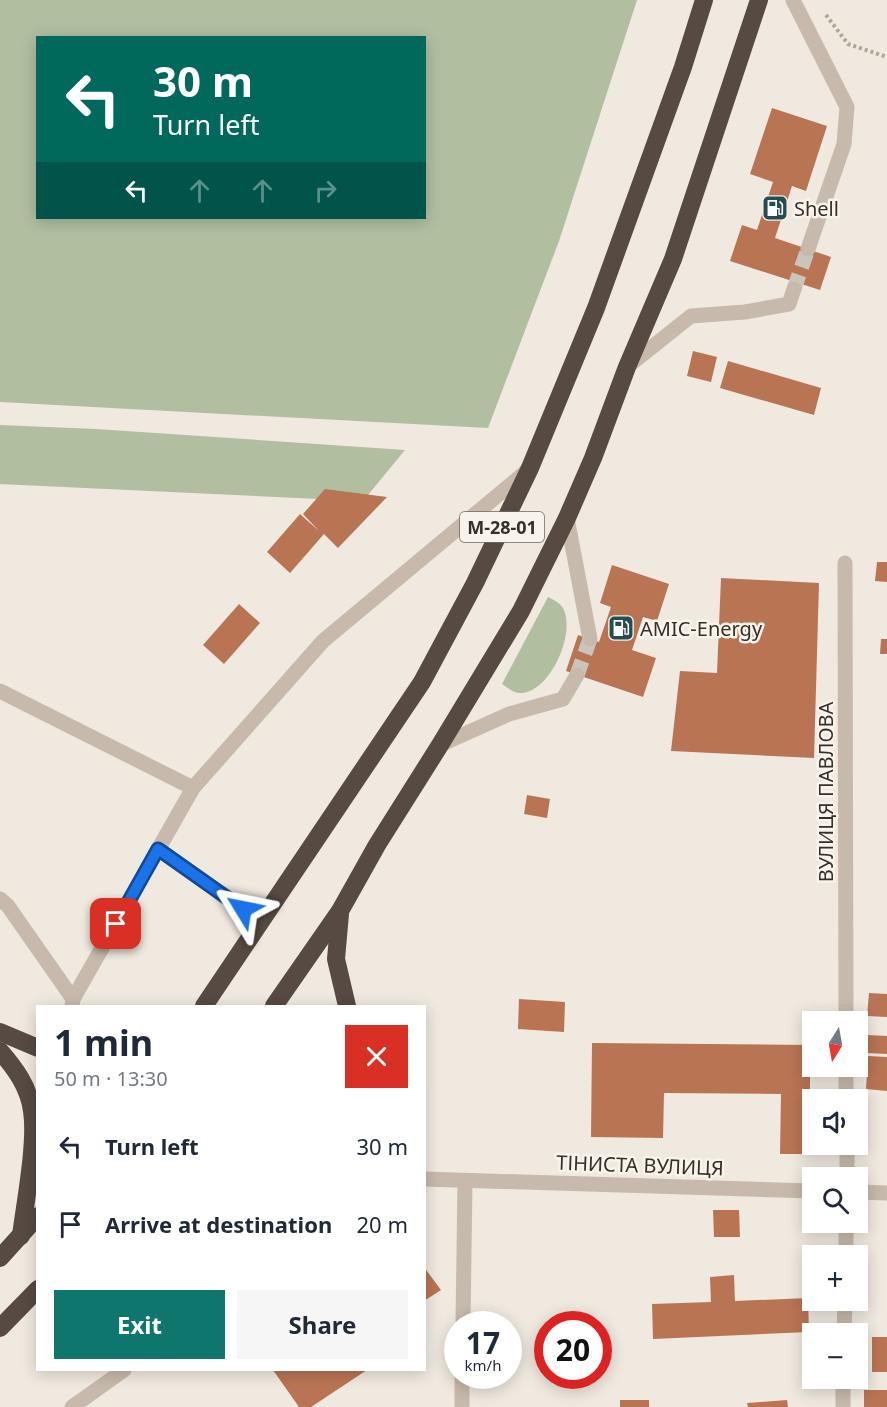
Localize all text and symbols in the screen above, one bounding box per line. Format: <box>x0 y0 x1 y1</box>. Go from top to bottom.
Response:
text: 30 m <box>153 52 253 109</box>
icon: left <box>54 60 132 138</box>
text: Turn left <box>153 106 259 143</box>
icon: left <box>120 174 153 207</box>
icon: ahead <box>183 174 216 207</box>
icon: ahead <box>246 174 279 207</box>
icon: right <box>309 174 342 207</box>
fuel station icon: Shell <box>760 193 790 223</box>
place label: Shell <box>794 195 839 222</box>
road number: М-28-01 <box>460 512 544 542</box>
fuel station icon: AMIC-Energy <box>606 613 636 643</box>
place label: AMIC-Energy <box>640 615 763 642</box>
street label: ВУЛИЦЯ ПАВЛОВА <box>812 701 839 882</box>
position arrow <box>211 877 275 941</box>
pin <box>90 898 141 949</box>
icon: arrive <box>99 907 132 940</box>
north arrow <box>802 1011 868 1077</box>
map controls <box>802 1011 868 1389</box>
text: 1 min <box>54 1018 153 1067</box>
button: close <box>345 1025 408 1088</box>
text: 50 m · 13:30 <box>54 1065 168 1092</box>
button: sound <box>802 1089 868 1155</box>
icon: left <box>54 1130 87 1163</box>
text: Turn left <box>105 1131 199 1161</box>
text: 30 m <box>357 1131 408 1161</box>
street label: ТІНИСТА ВУЛИЦЯ <box>556 1149 724 1181</box>
button: search <box>802 1167 868 1233</box>
icon: arrive <box>54 1208 87 1241</box>
text: Arrive at destination <box>105 1209 332 1239</box>
text: 20 m <box>357 1209 408 1239</box>
button: + <box>802 1245 868 1311</box>
button: Exit <box>54 1290 225 1359</box>
button: Share <box>237 1290 408 1359</box>
speed limit sign: 20 <box>534 1311 612 1389</box>
text: 17 <box>466 1322 500 1363</box>
button: − <box>802 1323 868 1389</box>
text: km/h <box>465 1355 501 1375</box>

